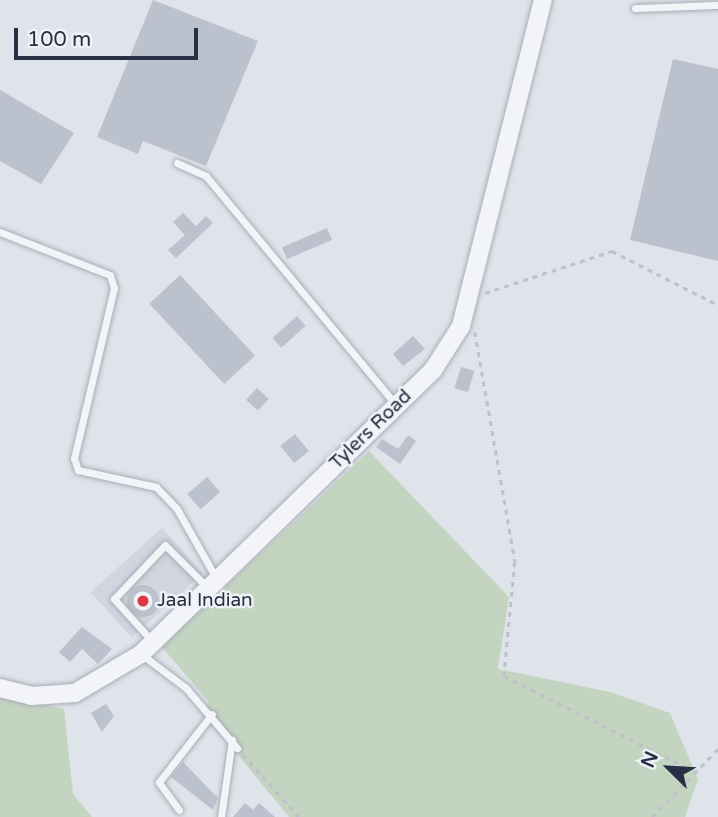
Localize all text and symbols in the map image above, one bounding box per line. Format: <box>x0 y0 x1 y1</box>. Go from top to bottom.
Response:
scale bar <box>18 14 201 58</box>
text: 100 m <box>27 27 91 52</box>
street label: Tylers Road <box>325 385 417 475</box>
place label: Jaal Indian <box>157 590 253 612</box>
marker: Jaal Indian <box>135 593 151 609</box>
north arrow <box>634 733 704 803</box>
text: N <box>637 748 663 771</box>

